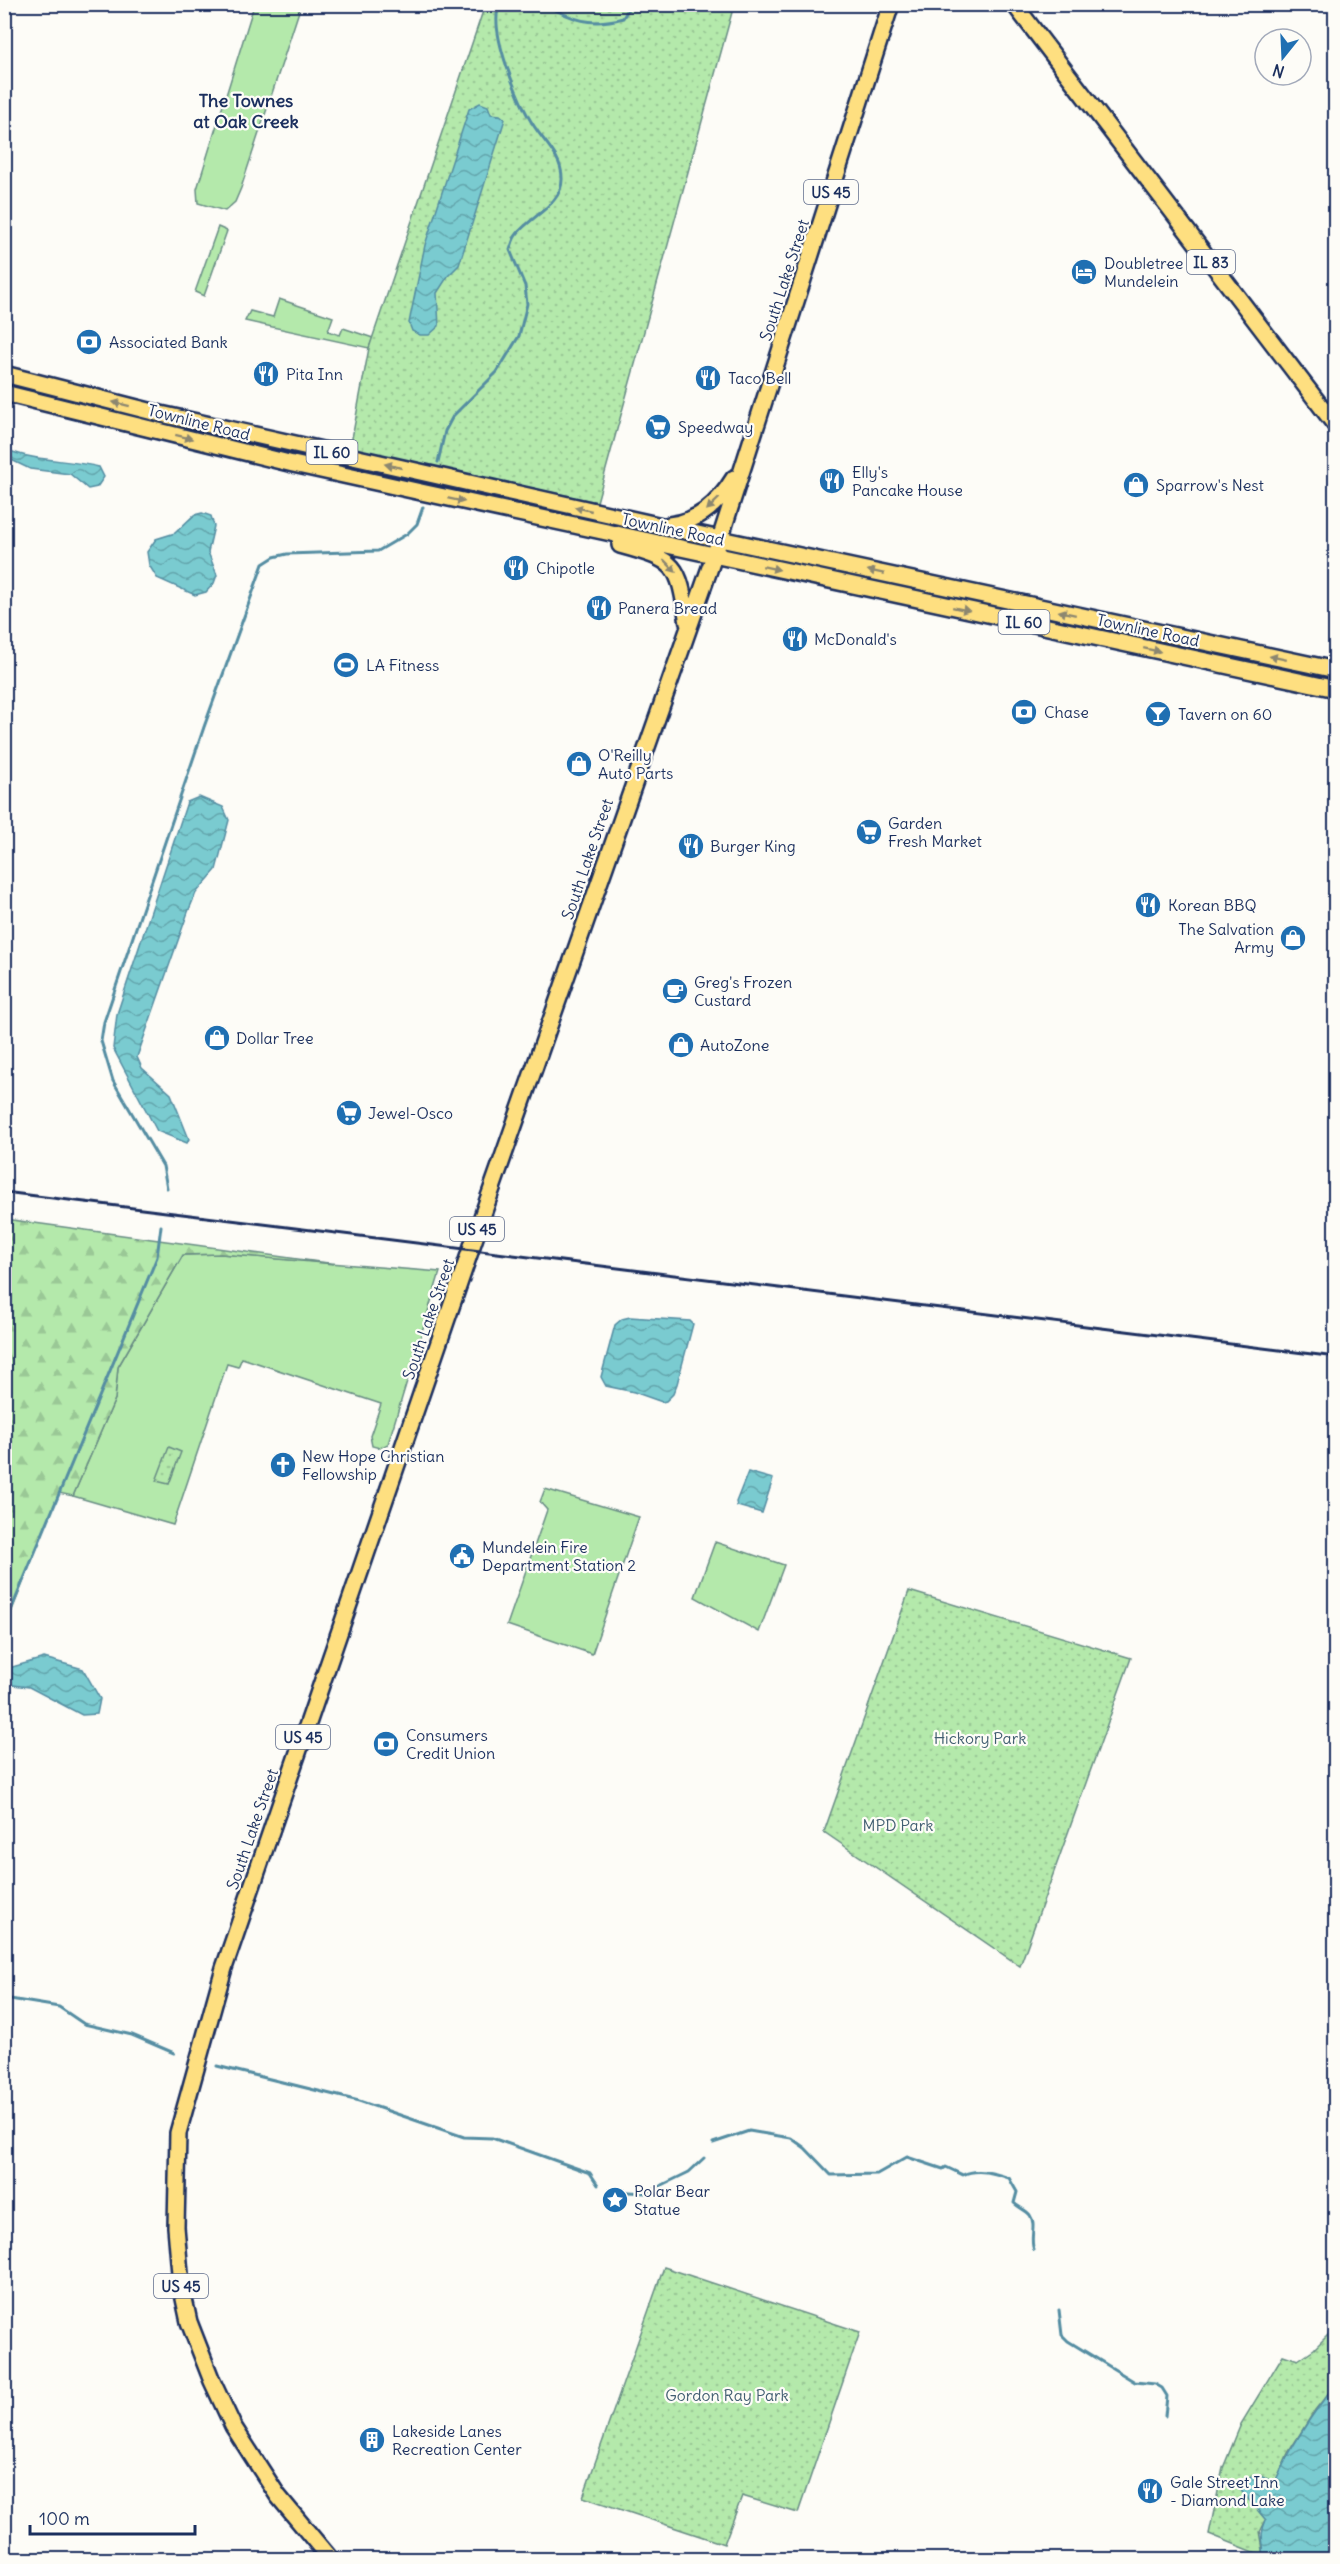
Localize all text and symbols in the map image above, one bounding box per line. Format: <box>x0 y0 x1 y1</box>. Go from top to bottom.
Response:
north arrow <box>1253 27 1313 87</box>
text: N <box>1270 60 1287 82</box>
district label: The Townes at Oak Creek <box>193 89 299 133</box>
road number: US 45 <box>804 180 858 204</box>
street label: South Lake Street <box>755 216 813 343</box>
road number: IL 83 <box>1187 250 1235 274</box>
place label: Doubletree Mundelein <box>1104 253 1183 291</box>
hotel icon: Doubletree Mundelein <box>1069 257 1099 287</box>
bank icon: Associated Bank <box>74 327 104 357</box>
place label: Associated Bank <box>109 332 228 352</box>
restaurant icon: Pita Inn <box>251 359 281 389</box>
restaurant icon: Taco Bell <box>693 363 723 393</box>
place label: Pita Inn <box>286 364 343 384</box>
place label: Taco Bell <box>728 368 791 388</box>
one-way arrow <box>112 399 130 408</box>
street label: Townline Road <box>146 400 252 444</box>
supermarket icon: Speedway <box>643 412 673 442</box>
place label: Speedway <box>678 417 753 437</box>
one-way arrow <box>174 433 193 443</box>
road number: IL 60 <box>306 440 358 464</box>
one-way arrow <box>383 461 402 470</box>
place label: Elly's Pancake House <box>852 462 963 500</box>
restaurant icon: Elly's Pancake House <box>817 466 847 496</box>
shop icon: Sparrow's Nest <box>1121 470 1151 500</box>
place label: Sparrow's Nest <box>1156 475 1265 495</box>
one-way arrow <box>446 495 465 505</box>
one-way arrow <box>706 497 720 511</box>
one-way arrow <box>574 504 593 513</box>
street label: Townline Road <box>620 508 726 550</box>
restaurant icon: Chipotle <box>501 553 531 583</box>
place label: Chipotle <box>536 558 595 578</box>
one-way arrow <box>662 559 676 573</box>
one-way arrow <box>761 564 780 573</box>
one-way arrow <box>867 567 886 576</box>
restaurant icon: Panera Bread <box>584 593 614 623</box>
place label: Panera Bread <box>618 598 717 618</box>
one-way arrow <box>952 605 971 614</box>
one-way arrow <box>1057 608 1076 617</box>
street label: Townline Road <box>1095 609 1201 651</box>
road number: IL 60 <box>998 610 1050 634</box>
restaurant icon: McDonald's <box>780 624 810 654</box>
place label: McDonald's <box>814 629 897 649</box>
one-way arrow <box>1143 645 1161 655</box>
sports icon: LA Fitness <box>331 650 361 680</box>
one-way arrow <box>1269 652 1288 662</box>
place label: LA Fitness <box>366 655 439 675</box>
bank icon: Chase <box>1009 697 1039 727</box>
bar icon: Tavern on 60 <box>1143 699 1173 729</box>
place label: Chase <box>1044 702 1089 722</box>
place label: Tavern on 60 <box>1178 704 1272 724</box>
place label: O'Reilly Auto Parts <box>598 745 673 783</box>
shop icon: O'Reilly Auto Parts <box>564 749 594 779</box>
street label: South Lake Street <box>557 795 617 922</box>
place label: Garden Fresh Market <box>888 813 983 851</box>
supermarket icon: Garden Fresh Market <box>854 817 884 847</box>
restaurant icon: Burger King <box>676 831 706 861</box>
place label: Burger King <box>710 836 796 856</box>
restaurant icon: Korean BBQ <box>1133 890 1163 920</box>
place label: Korean BBQ <box>1168 895 1257 915</box>
place label: The Salvation Army <box>1178 919 1274 957</box>
shop icon: The Salvation Army <box>1278 923 1308 953</box>
place label: Greg's Frozen Custard <box>694 972 792 1010</box>
cafe icon: Greg's Frozen Custard <box>660 976 690 1006</box>
shop icon: Dollar Tree <box>202 1023 232 1053</box>
place label: Dollar Tree <box>236 1028 314 1048</box>
shop icon: AutoZone <box>666 1030 696 1060</box>
place label: AutoZone <box>700 1035 769 1055</box>
supermarket icon: Jewel-Osco <box>334 1098 364 1128</box>
place label: Jewel-Osco <box>368 1103 453 1123</box>
road number: US 45 <box>450 1217 504 1241</box>
street label: South Lake Street <box>398 1255 458 1382</box>
place label: New Hope Christian Fellowship <box>302 1446 445 1484</box>
church icon: New Hope Christian Fellowship <box>268 1450 298 1480</box>
place label: Mundelein Fire Department Station 2 <box>482 1537 636 1575</box>
public building icon: Mundelein Fire Department Station 2 <box>447 1541 477 1571</box>
road number: US 45 <box>276 1725 330 1749</box>
place label: Consumers Credit Union <box>406 1725 495 1763</box>
park label: Hickory Park <box>934 1728 1026 1748</box>
bank icon: Consumers Credit Union <box>371 1729 401 1759</box>
street label: South Lake Street <box>222 1765 282 1892</box>
park label: MPD Park <box>863 1815 933 1835</box>
place label: Polar Bear Statue <box>634 2181 711 2219</box>
place icon: Polar Bear Statue <box>600 2185 630 2215</box>
road number: US 45 <box>154 2274 208 2298</box>
park label: Gordon Ray Park <box>665 2385 789 2405</box>
place label: Lakeside Lanes Recreation Center <box>392 2421 522 2459</box>
building icon: Lakeside Lanes Recreation Center <box>357 2425 387 2455</box>
place label: Gale Street Inn - Diamond Lake <box>1170 2472 1285 2510</box>
restaurant icon: Gale Street Inn - Diamond Lake <box>1135 2476 1165 2506</box>
scale bar <box>30 2498 195 2536</box>
text: 100 m <box>39 2507 90 2530</box>

